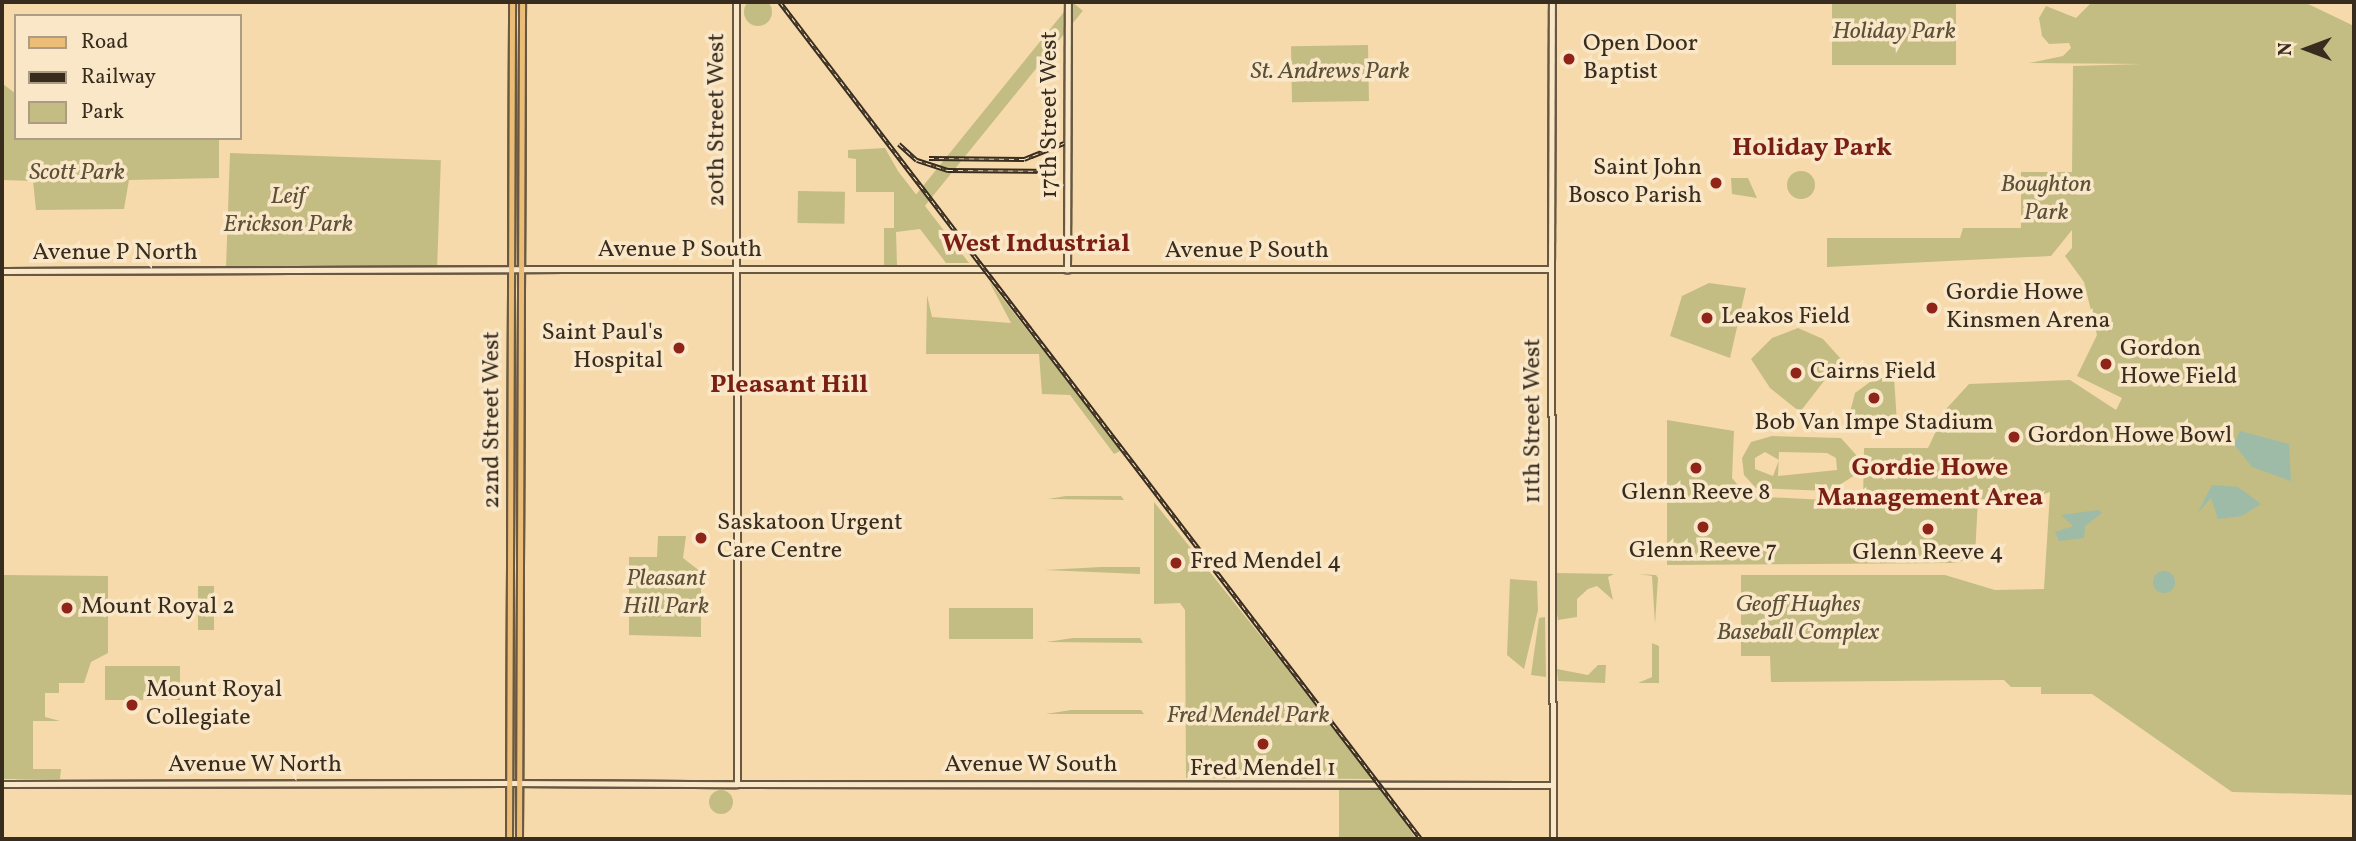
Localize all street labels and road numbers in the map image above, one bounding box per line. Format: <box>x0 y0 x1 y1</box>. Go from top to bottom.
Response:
street label: 17th Street West <box>1037 31 1065 199</box>
street label: 20th Street West <box>704 33 732 207</box>
street label: Avenue P South <box>598 237 762 265</box>
street label: Avenue P South <box>1165 238 1329 266</box>
street label: Avenue P North <box>32 240 198 268</box>
street label: 22nd Street West <box>479 331 507 509</box>
street label: 11th Street West <box>1520 338 1548 504</box>
street label: Avenue W North <box>167 752 343 780</box>
street label: Avenue W South <box>944 752 1118 780</box>

